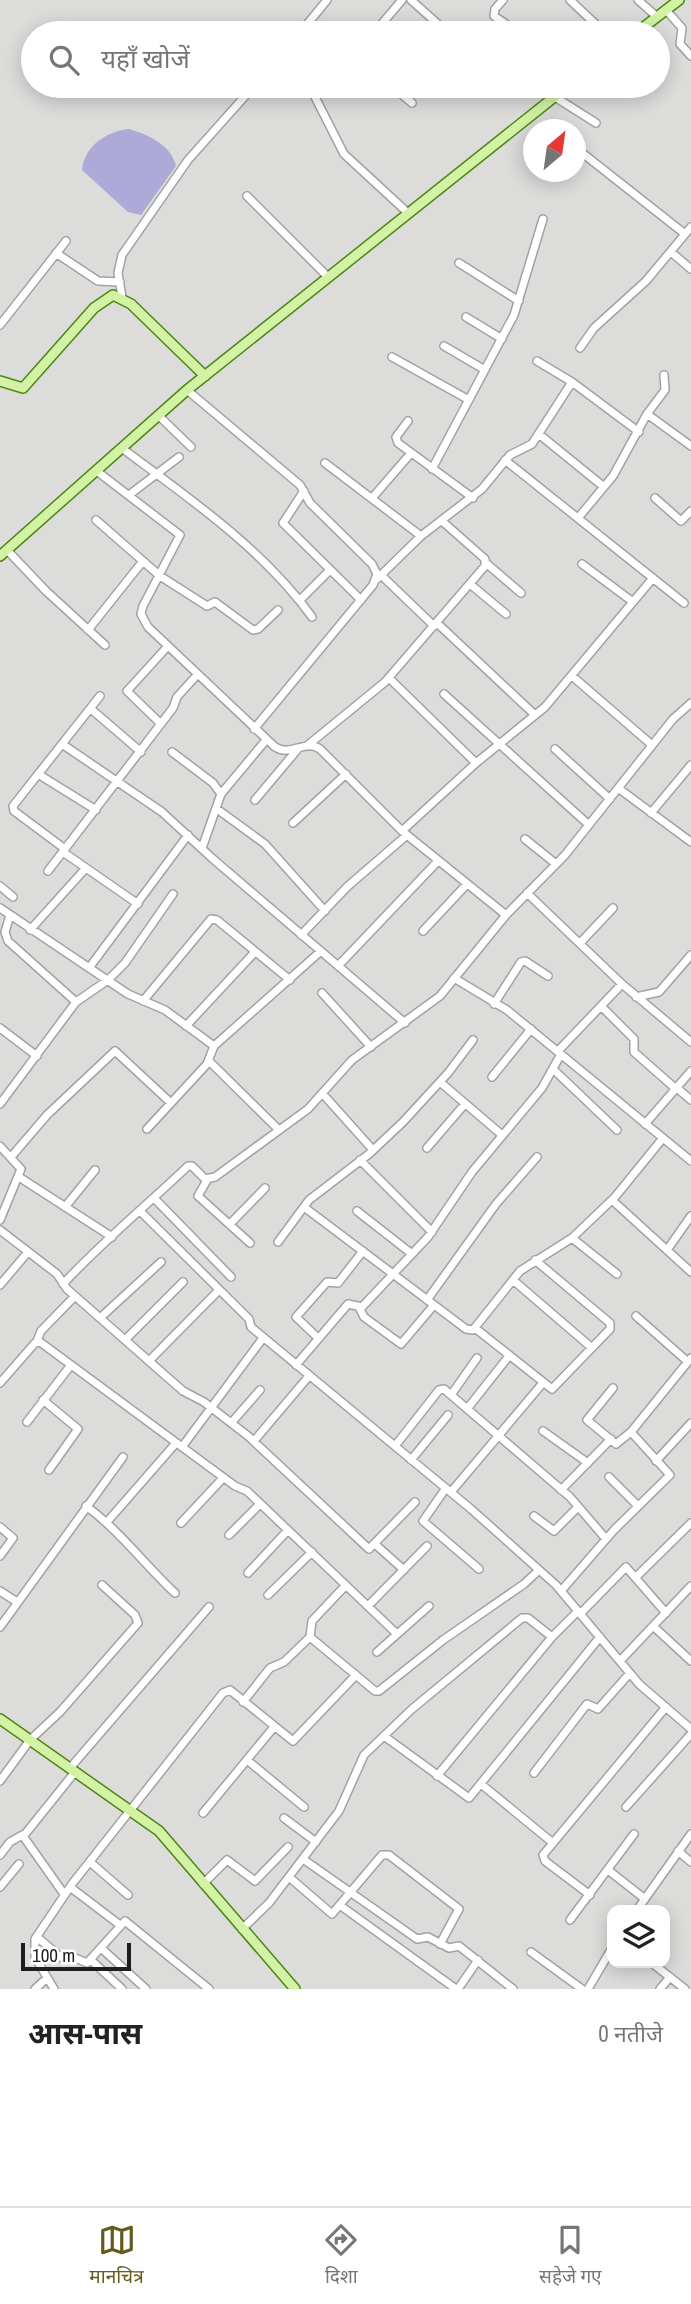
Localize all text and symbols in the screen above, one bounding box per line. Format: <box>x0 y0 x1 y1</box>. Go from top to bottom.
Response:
search box <box>21 21 670 98</box>
icon: search <box>45 41 83 79</box>
text: यहाँ खोजें <box>101 41 190 76</box>
north arrow <box>523 119 586 182</box>
map controls <box>607 1905 670 1968</box>
button: layers <box>607 1905 670 1968</box>
scale bar <box>21 1940 131 1972</box>
text: 100 m <box>32 1942 75 1968</box>
text: आस-पास <box>28 2013 142 2053</box>
text: 0 नतीजे <box>598 2018 663 2049</box>
tab: मानचित्र <box>89 2221 144 2291</box>
tab: दिशा <box>322 2221 360 2291</box>
tab: सहेजे गए <box>539 2221 602 2291</box>

